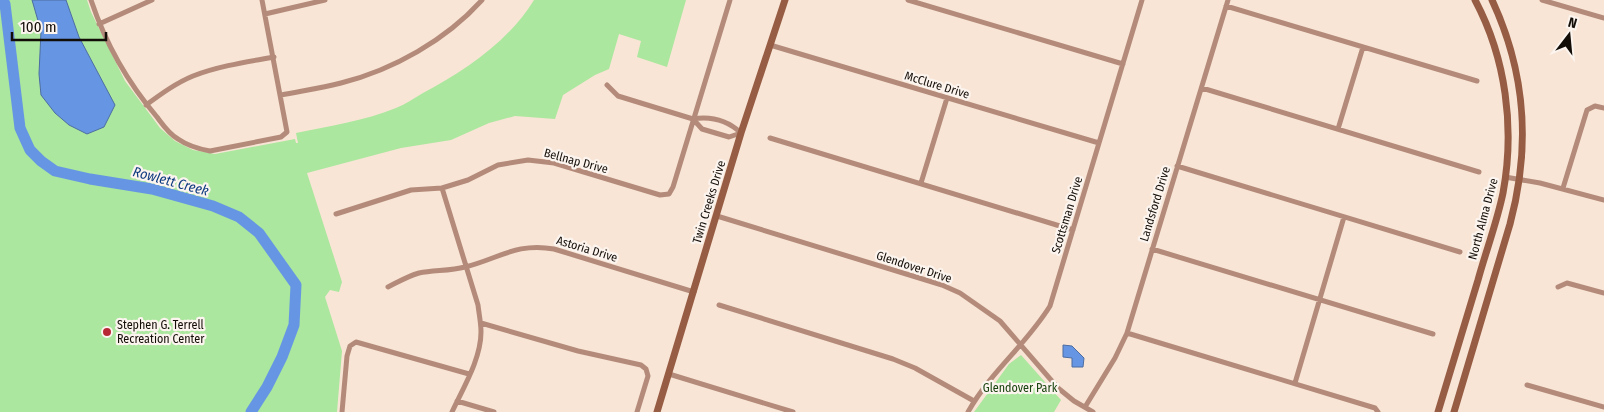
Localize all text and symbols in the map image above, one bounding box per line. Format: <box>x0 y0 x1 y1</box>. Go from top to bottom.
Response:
scale bar <box>12 10 106 42</box>
north arrow <box>1544 10 1594 60</box>
text: N <box>1566 14 1579 32</box>
text: 100 m <box>20 18 57 36</box>
street label: McClure Drive <box>903 68 971 102</box>
street label: Bellnap Drive <box>542 146 610 176</box>
street label: Twin Creeks Drive <box>690 159 728 245</box>
water label: Rowlett Creek <box>131 163 211 200</box>
street label: Landsford Drive <box>1137 165 1173 243</box>
street label: Scottsman Drive <box>1049 175 1085 255</box>
street label: North Alma Drive <box>1465 177 1501 261</box>
street label: Astoria Drive <box>555 233 619 265</box>
street label: Glendover Drive <box>874 248 954 286</box>
place label: Stephen G. Terrell Recreation Center <box>117 318 205 346</box>
marker: Stephen G. Terrell Recreation Center <box>101 326 113 338</box>
park label: Glendover Park <box>983 381 1058 395</box>

